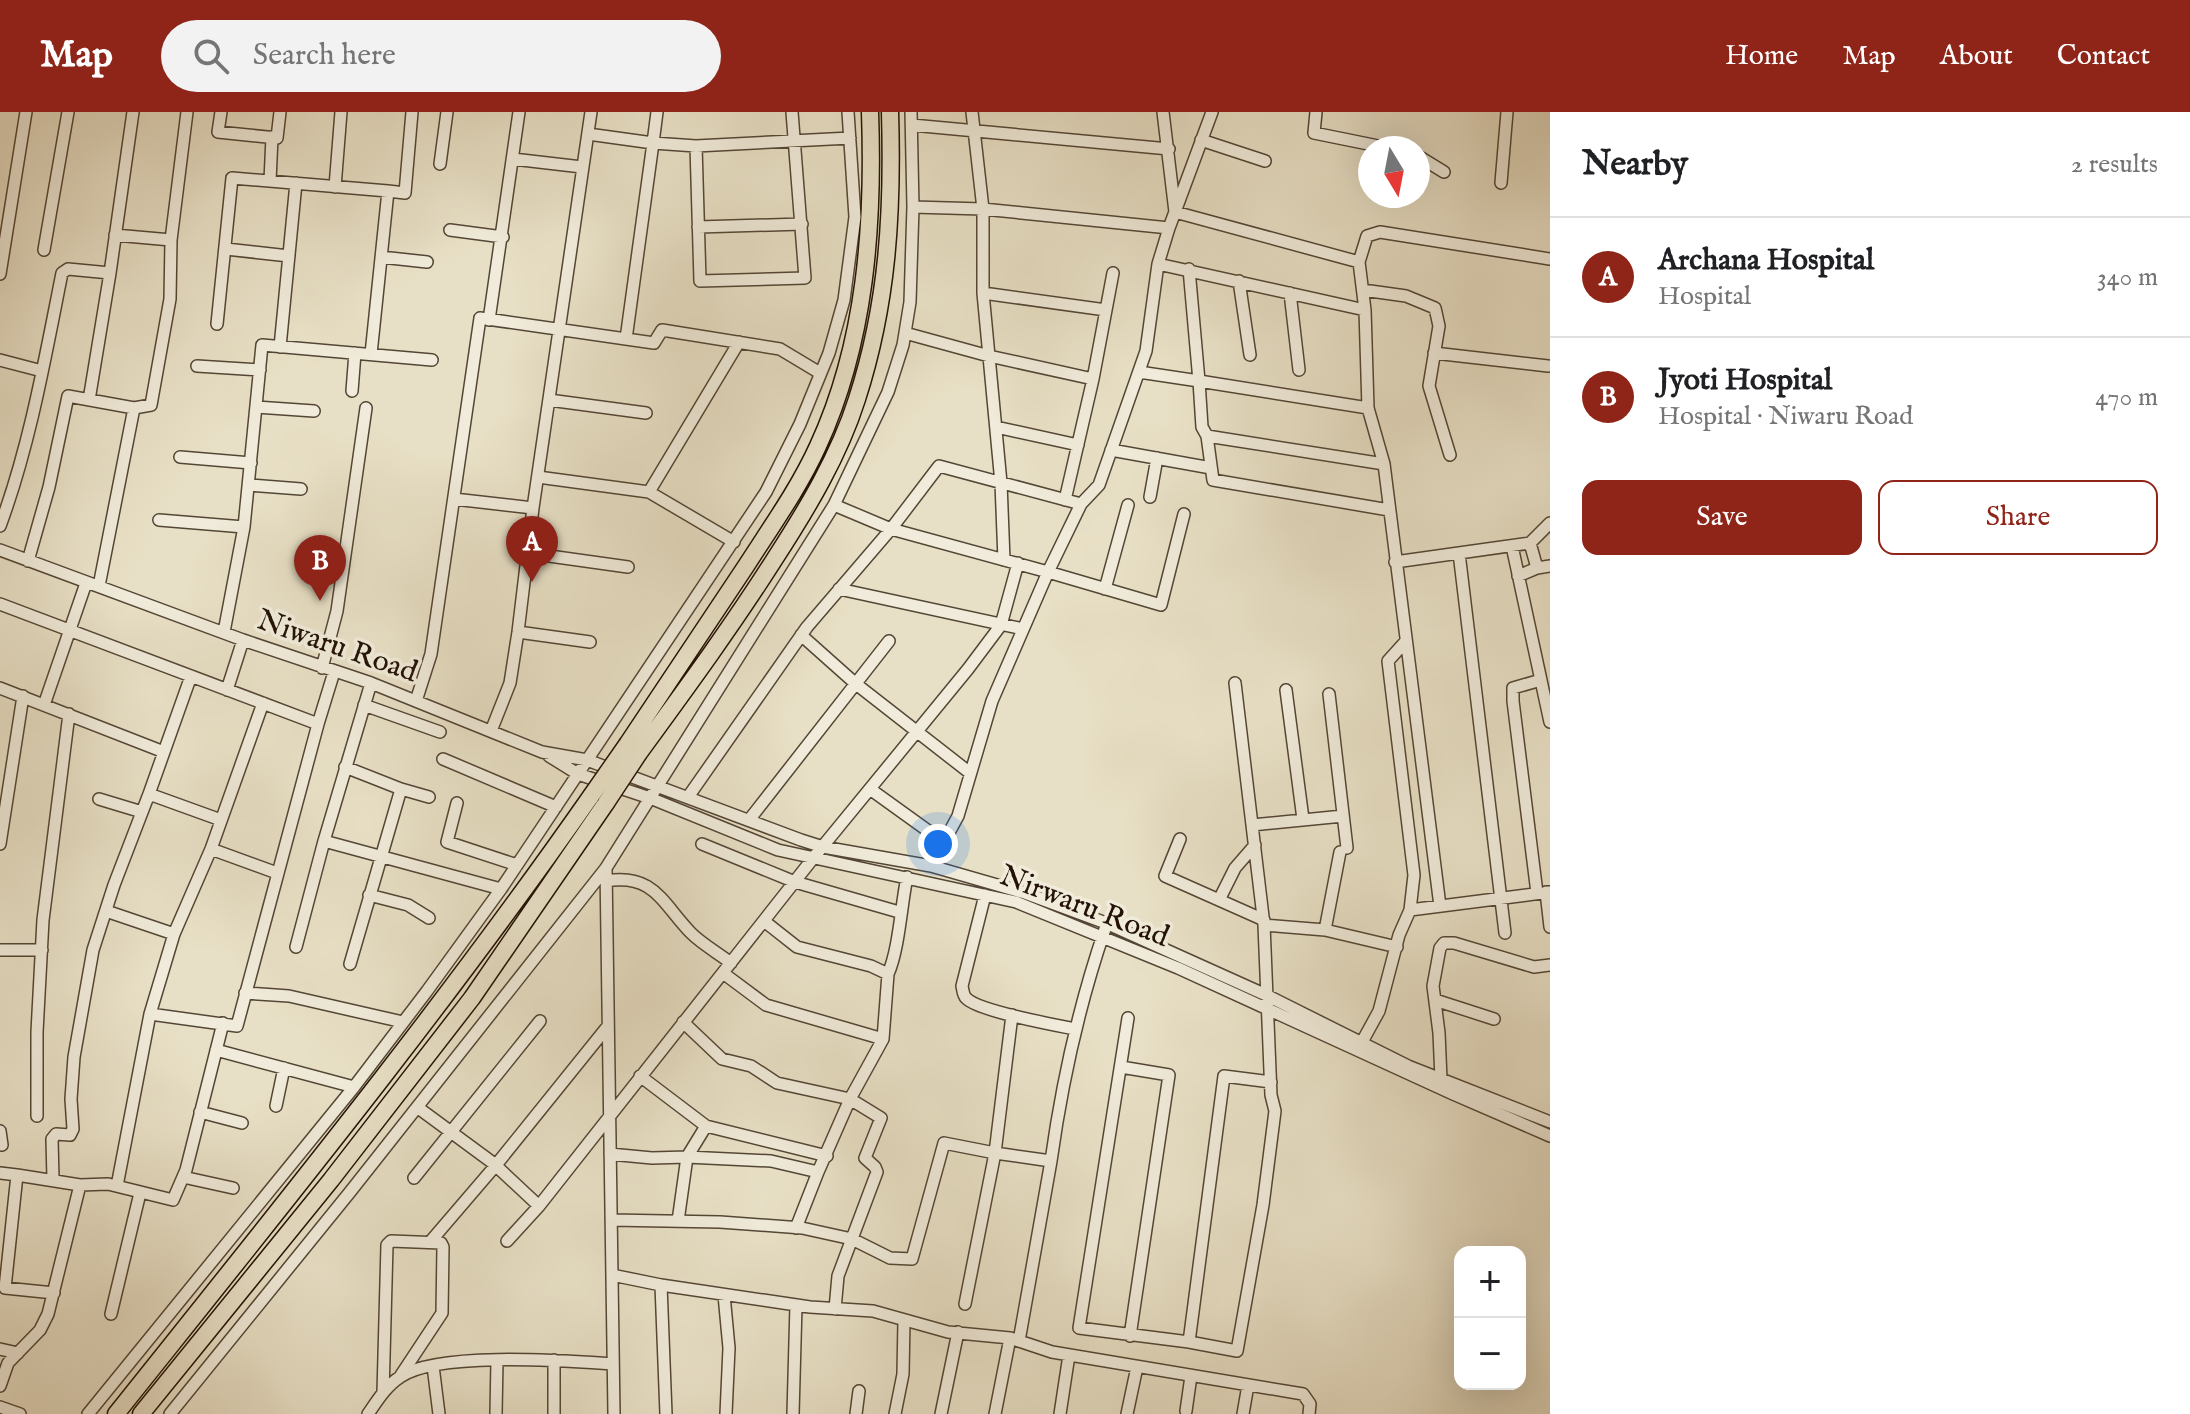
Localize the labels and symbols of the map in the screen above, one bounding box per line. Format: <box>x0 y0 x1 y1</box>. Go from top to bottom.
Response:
north arrow <box>1358 136 1430 208</box>
pin: A <box>506 516 558 582</box>
pin: B <box>294 535 346 601</box>
street label: Niwaru Road <box>252 602 423 692</box>
your location <box>918 824 958 864</box>
street label: Nirwaru Road <box>994 857 1175 957</box>

